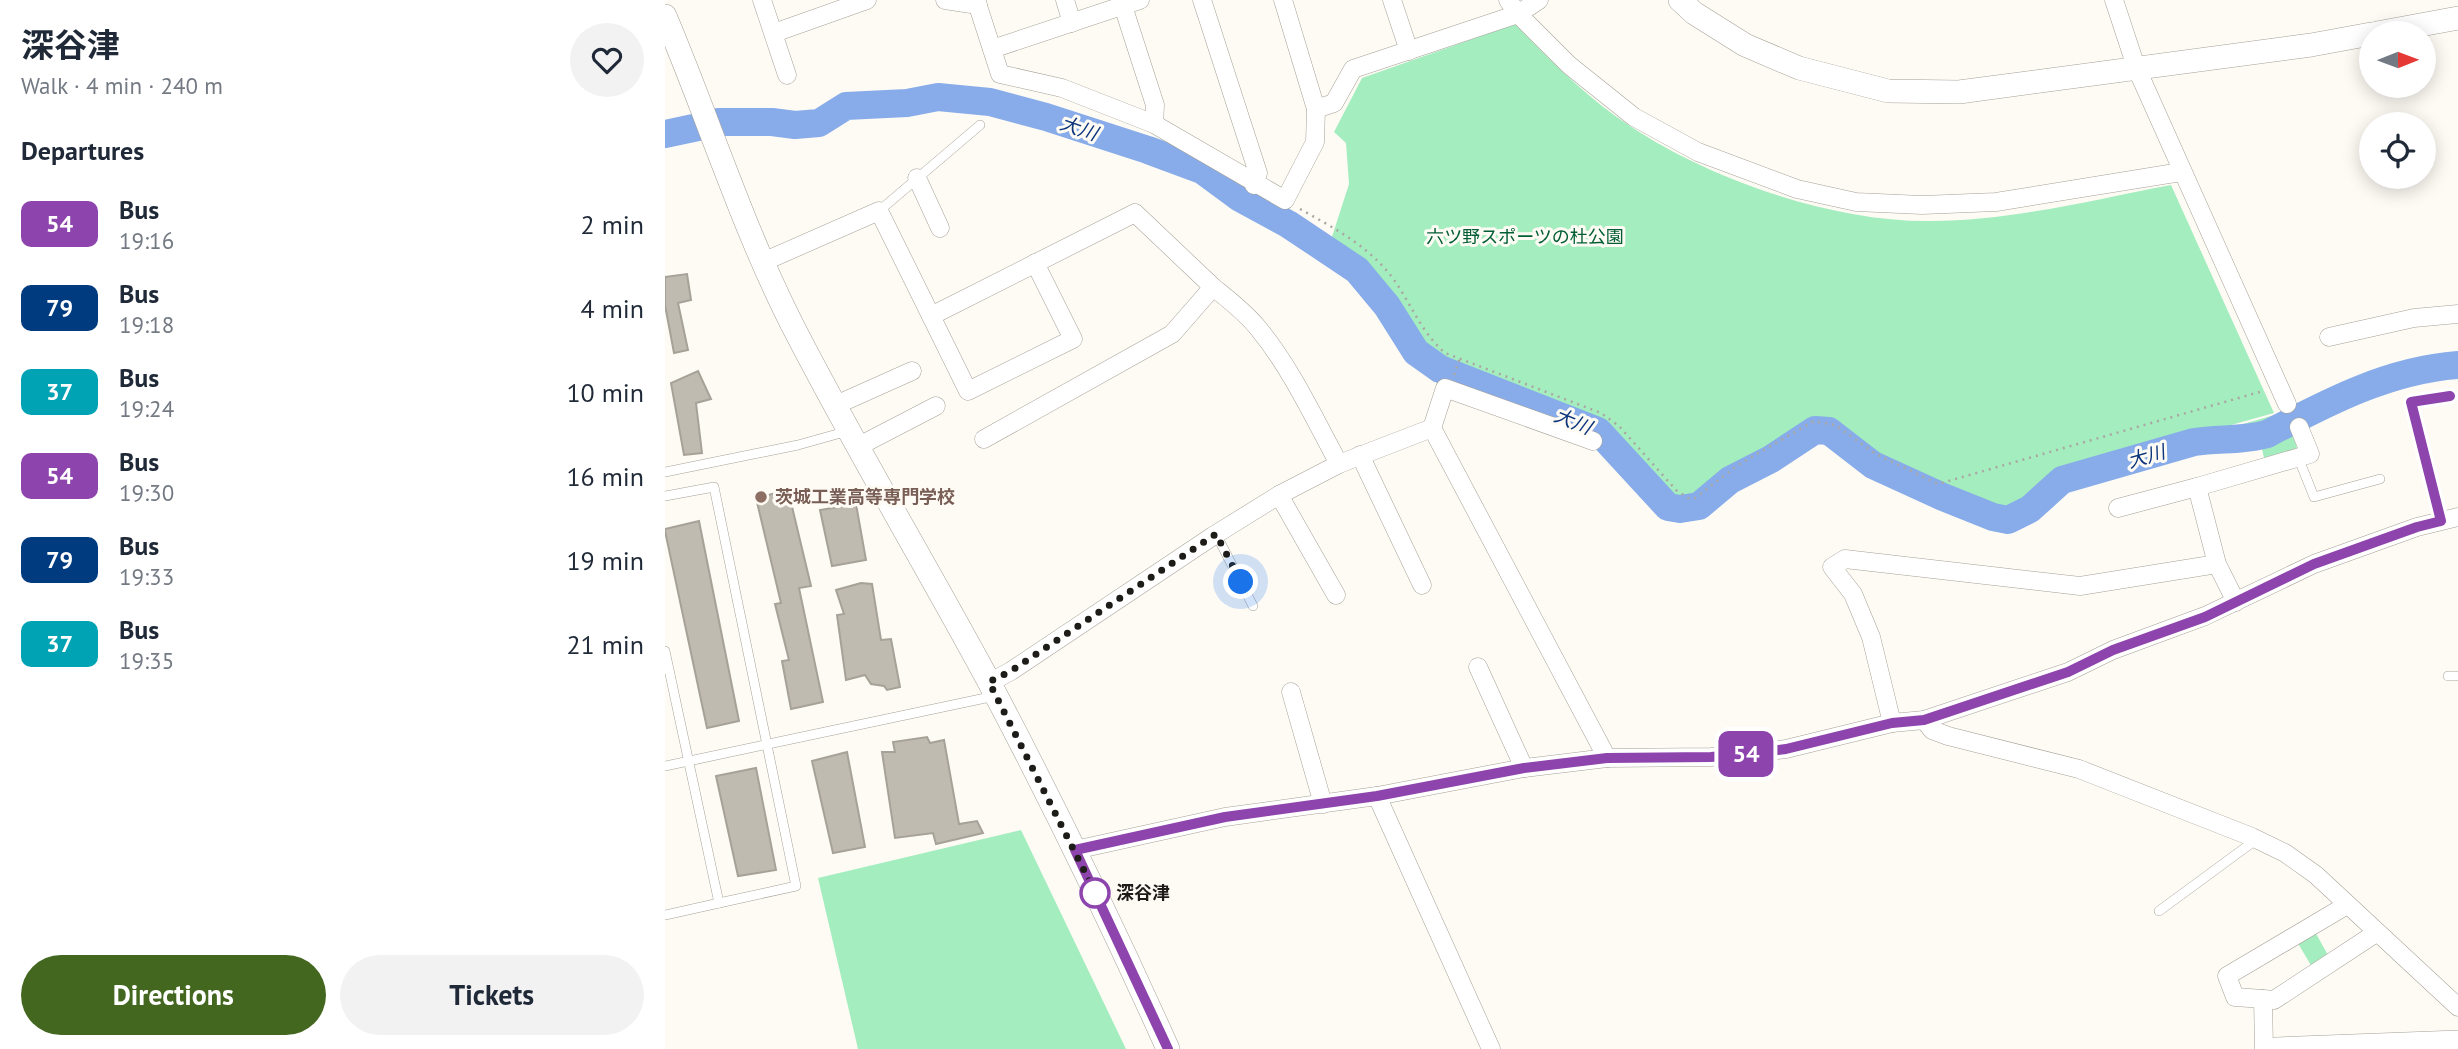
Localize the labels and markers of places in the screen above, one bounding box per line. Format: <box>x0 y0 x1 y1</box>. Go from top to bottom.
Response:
place label: 茨城工業高等専門学校 <box>775 485 955 508</box>
marker: 茨城工業高等専門学校 <box>753 489 769 505</box>
marker: 深谷津 <box>1080 878 1110 908</box>
place label: 深谷津 <box>1116 881 1170 904</box>

